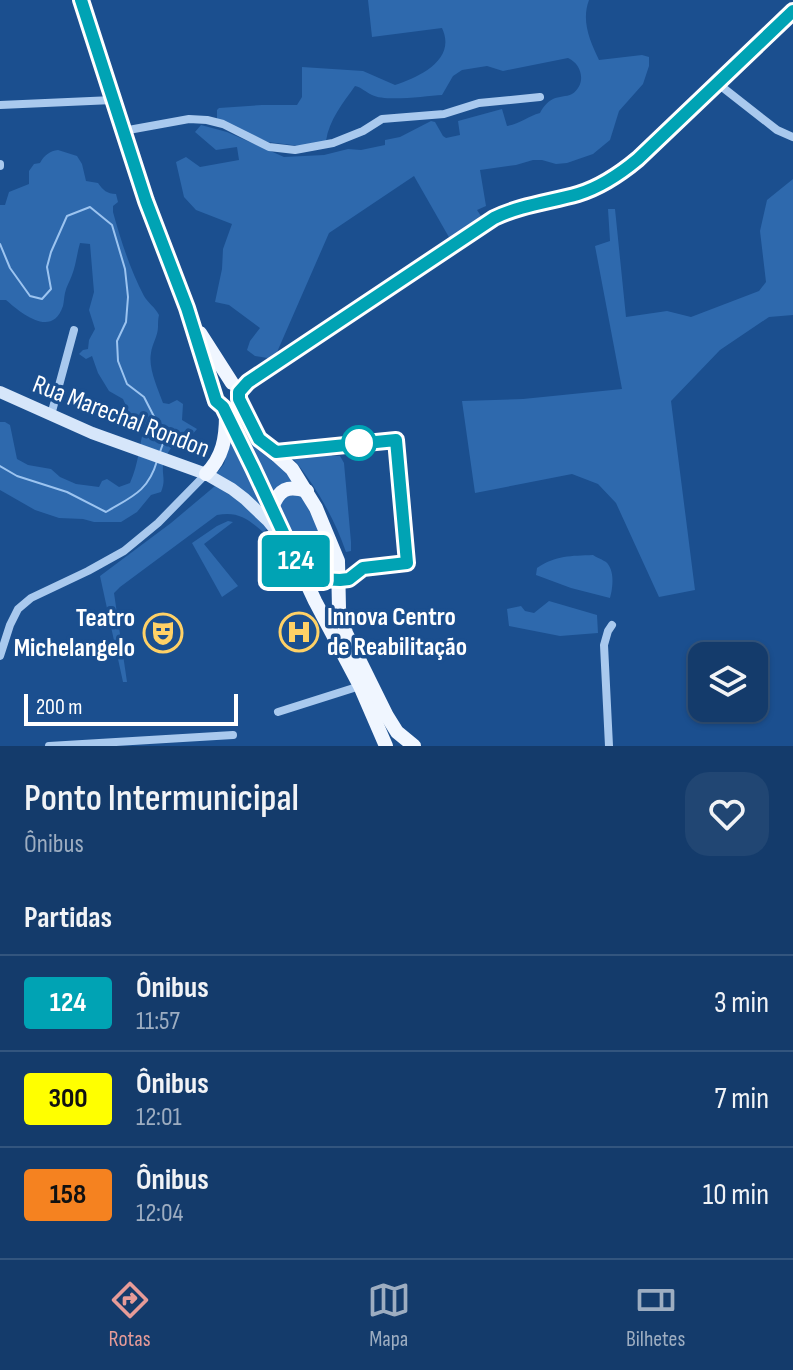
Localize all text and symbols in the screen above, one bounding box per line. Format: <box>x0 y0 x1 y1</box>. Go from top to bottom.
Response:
street label: Rua Marechal Rondon <box>28 369 214 465</box>
unlabelled marker <box>342 426 376 460</box>
line badge: 124 <box>250 535 342 587</box>
text: 124 <box>278 544 314 577</box>
place label: Innova Centro de Reabilitação <box>327 602 467 663</box>
place label: Teatro Michelangelo <box>14 603 135 664</box>
hospital icon: Innova Centro de Reabilitação <box>278 611 320 653</box>
theatre icon: Teatro Michelangelo <box>142 612 184 654</box>
map controls <box>688 642 768 722</box>
button: layers <box>688 642 768 722</box>
scale bar <box>24 690 238 726</box>
text: 200 m <box>36 694 82 721</box>
button: heart <box>685 772 769 856</box>
text: Ponto Intermunicipal <box>24 776 299 821</box>
text: Ônibus <box>24 829 84 860</box>
text: Partidas <box>24 900 112 936</box>
text: Ônibus <box>136 970 209 1006</box>
text: 3 min <box>714 985 769 1021</box>
text: 124 <box>50 986 86 1019</box>
text: 11:57 <box>136 1006 180 1037</box>
text: Ônibus <box>136 1066 209 1102</box>
text: 7 min <box>715 1081 769 1117</box>
text: 300 <box>48 1082 88 1115</box>
text: 12:01 <box>136 1102 182 1133</box>
text: Ônibus <box>136 1162 209 1198</box>
text: 10 min <box>703 1177 769 1213</box>
text: 158 <box>50 1178 86 1211</box>
text: 12:04 <box>136 1198 183 1229</box>
tab: Rotas <box>108 1278 152 1353</box>
tab: Mapa <box>367 1278 411 1353</box>
tab: Bilhetes <box>626 1278 685 1353</box>

